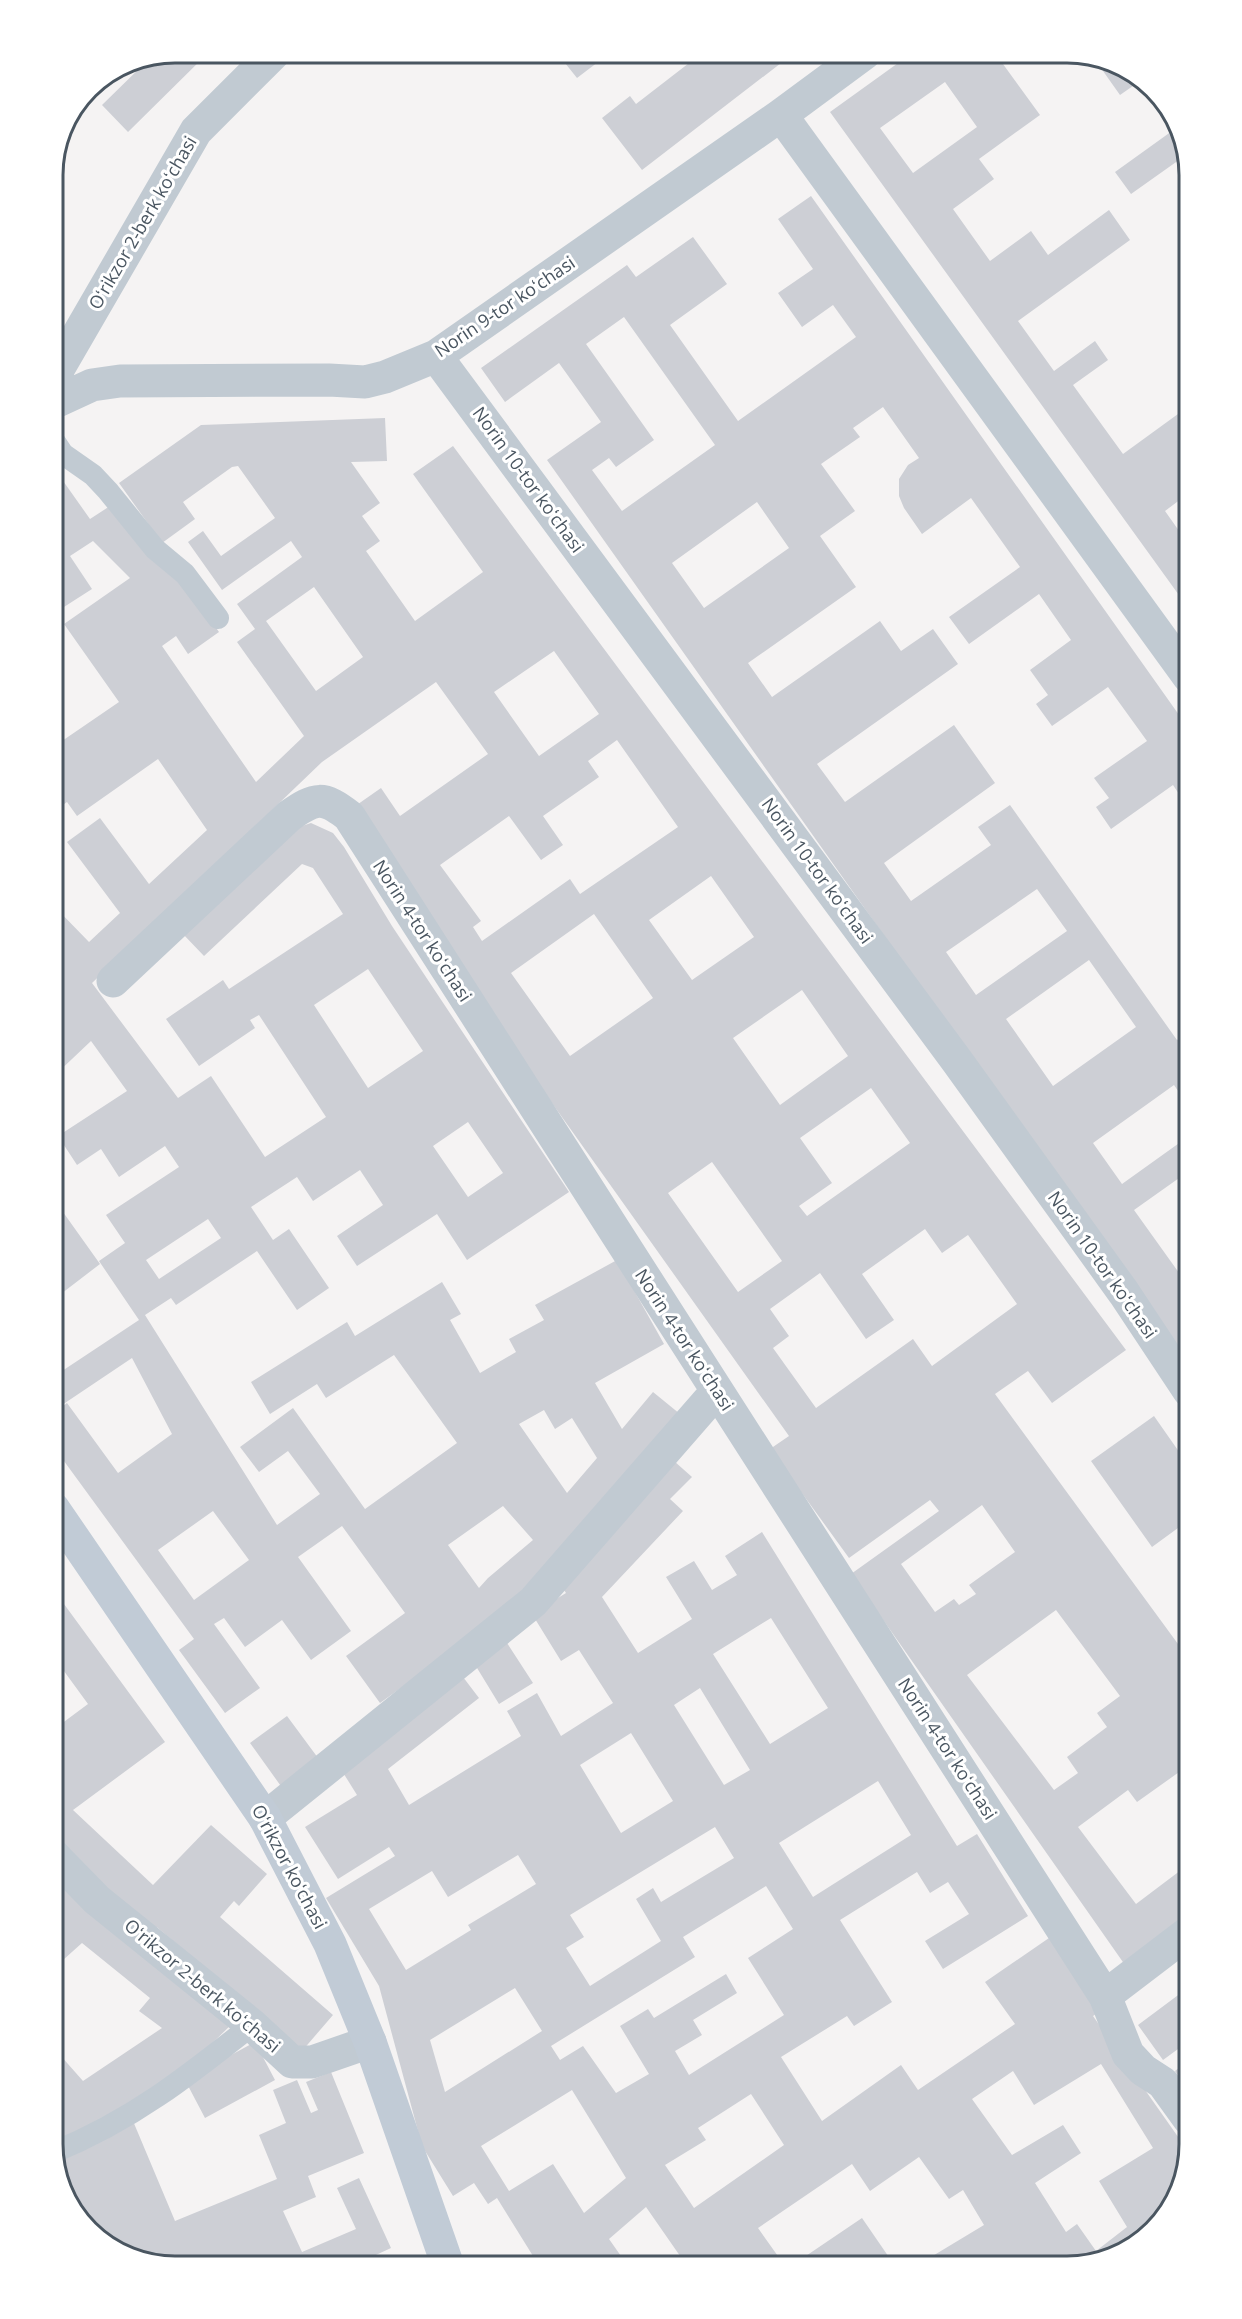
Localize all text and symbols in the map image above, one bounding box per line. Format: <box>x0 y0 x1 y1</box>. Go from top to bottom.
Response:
street label: Oʻrikzor 2-berk koʻchasi <box>83 131 202 314</box>
street label: Norin 9-tor koʻchasi <box>430 250 579 362</box>
street label: Norin 10-tor koʻchasi <box>468 402 590 557</box>
street label: Norin 10-tor koʻchasi <box>757 793 879 948</box>
street label: Norin 4-tor koʻchasi <box>368 855 478 1006</box>
street label: Norin 10-tor koʻchasi <box>1043 1186 1163 1343</box>
street label: Norin 4-tor koʻchasi <box>630 1264 740 1415</box>
street label: Norin 4-tor koʻchasi <box>893 1673 1003 1824</box>
street label: Oʻrikzor koʻchasi <box>247 1800 333 1933</box>
street label: Oʻrikzor 2-berk koʻchasi <box>120 1913 286 2058</box>

